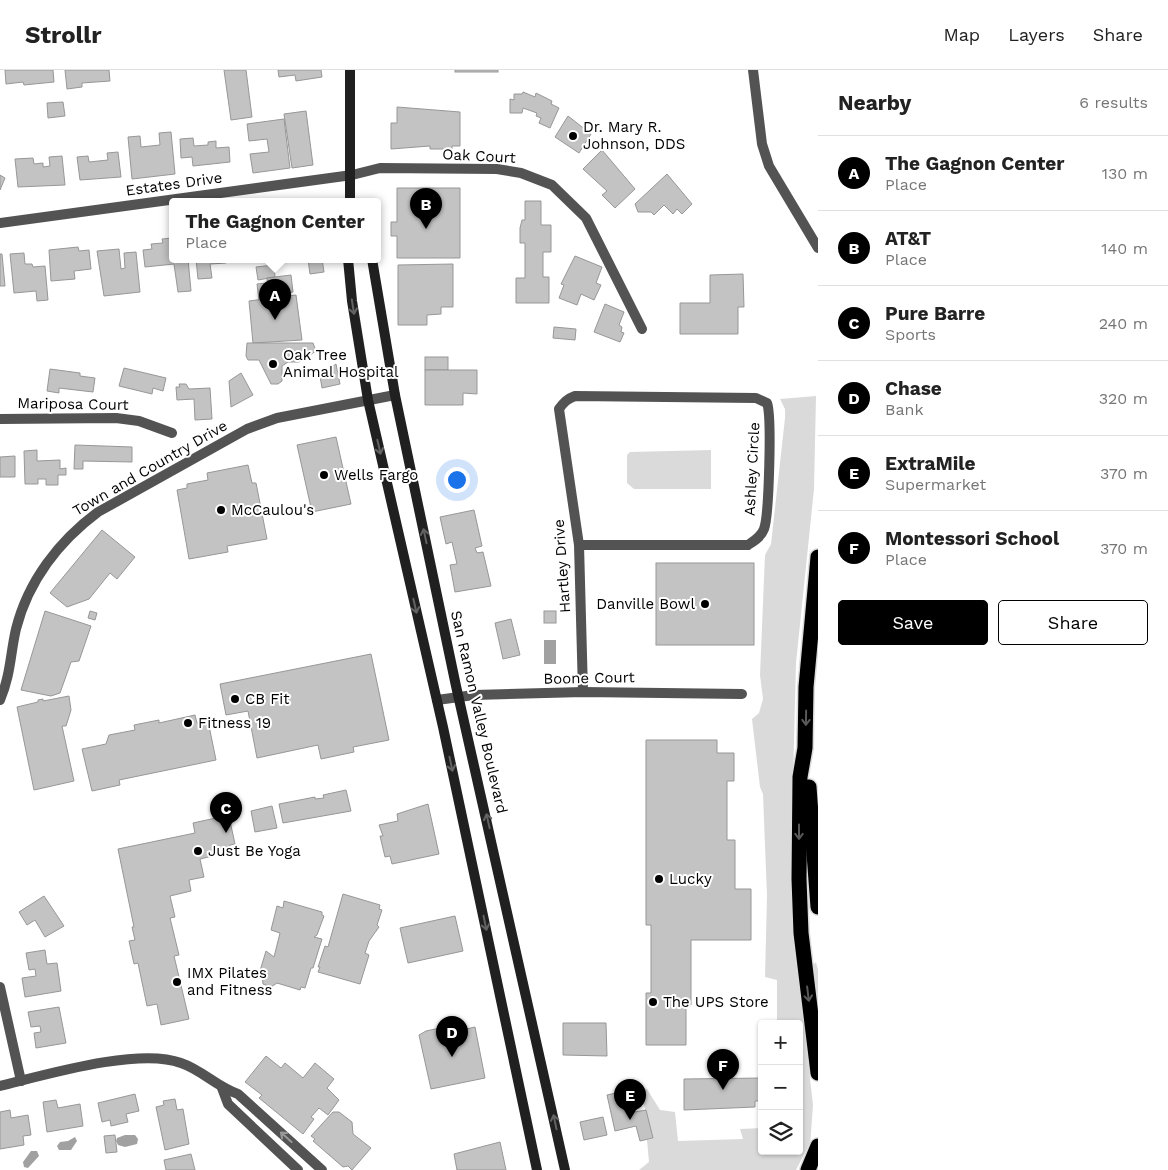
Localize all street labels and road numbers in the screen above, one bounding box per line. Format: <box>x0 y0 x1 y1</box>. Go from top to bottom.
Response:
street label: Oak Court <box>442 145 517 167</box>
street label: Estates Drive <box>125 168 223 200</box>
street label: Mariposa Court <box>17 394 130 414</box>
street label: Town and Country Drive <box>70 416 230 520</box>
street label: Ashley Circle <box>741 421 763 517</box>
street label: Hartley Drive <box>550 518 574 614</box>
street label: San Ramon Valley Boulevard <box>447 609 511 815</box>
street label: Boone Court <box>543 668 636 688</box>

